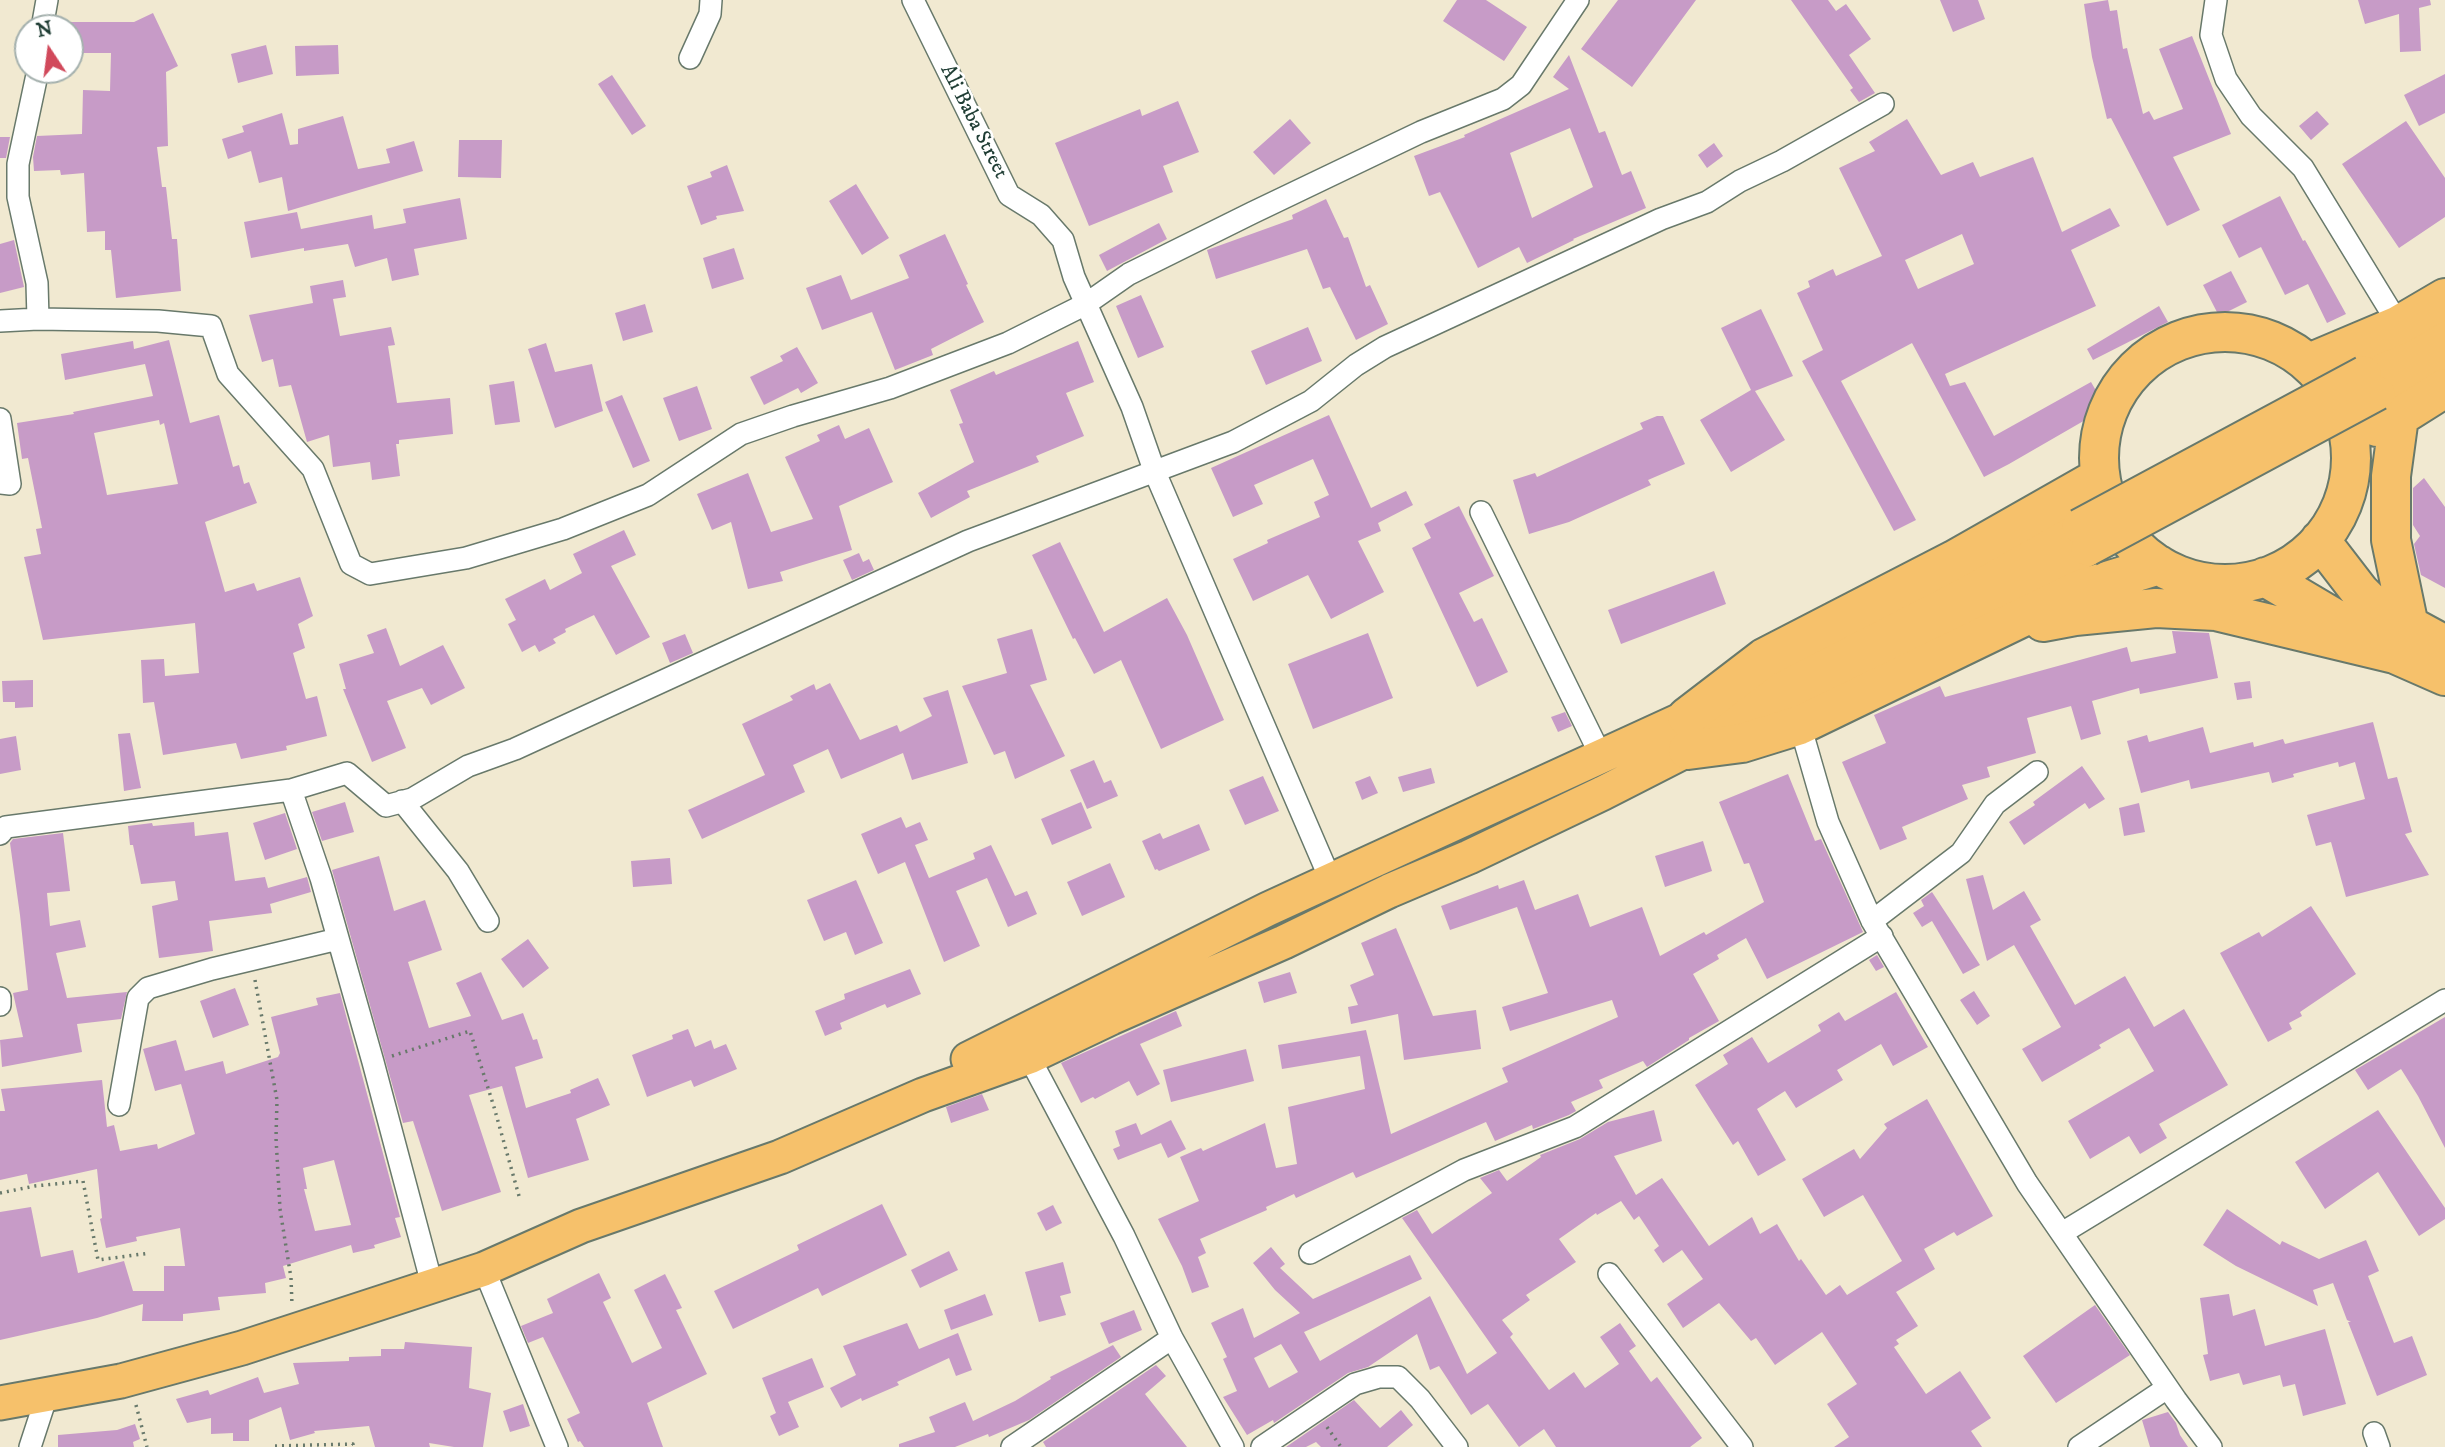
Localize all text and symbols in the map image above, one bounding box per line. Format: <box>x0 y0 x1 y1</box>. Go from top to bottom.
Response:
north arrow <box>14 14 84 84</box>
text: N <box>34 17 55 43</box>
street label: Ali Baba Street <box>933 61 1013 183</box>

